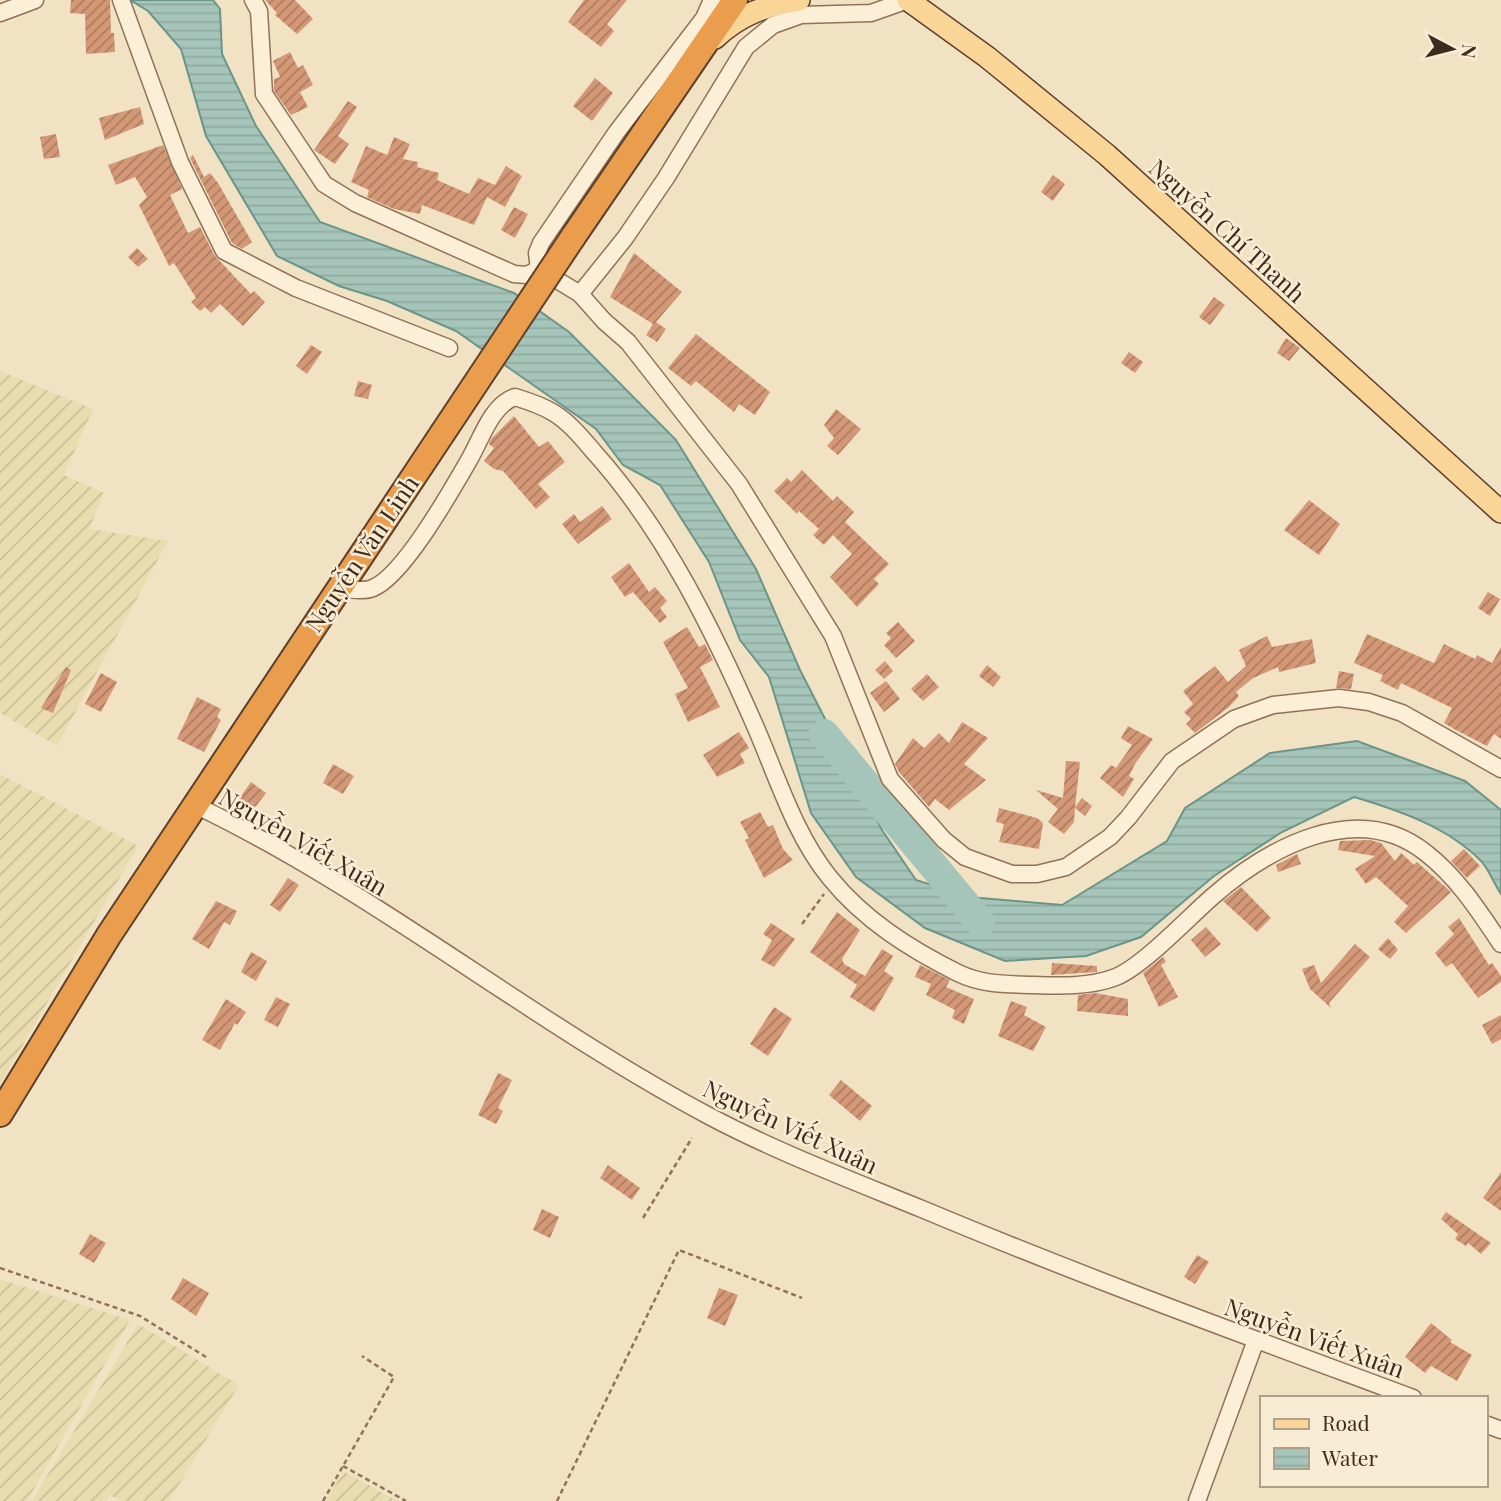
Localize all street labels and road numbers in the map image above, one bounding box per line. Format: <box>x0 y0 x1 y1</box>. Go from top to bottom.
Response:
street label: Nguyễn Chí Thanh <box>1143 151 1313 309</box>
street label: Nguyễn Văn Linh <box>297 468 425 638</box>
street label: Nguyễn Viết Xuân <box>214 779 394 902</box>
street label: Nguyễn Viết Xuân <box>699 1071 884 1180</box>
street label: Nguyễn Viết Xuân <box>1221 1289 1410 1384</box>

